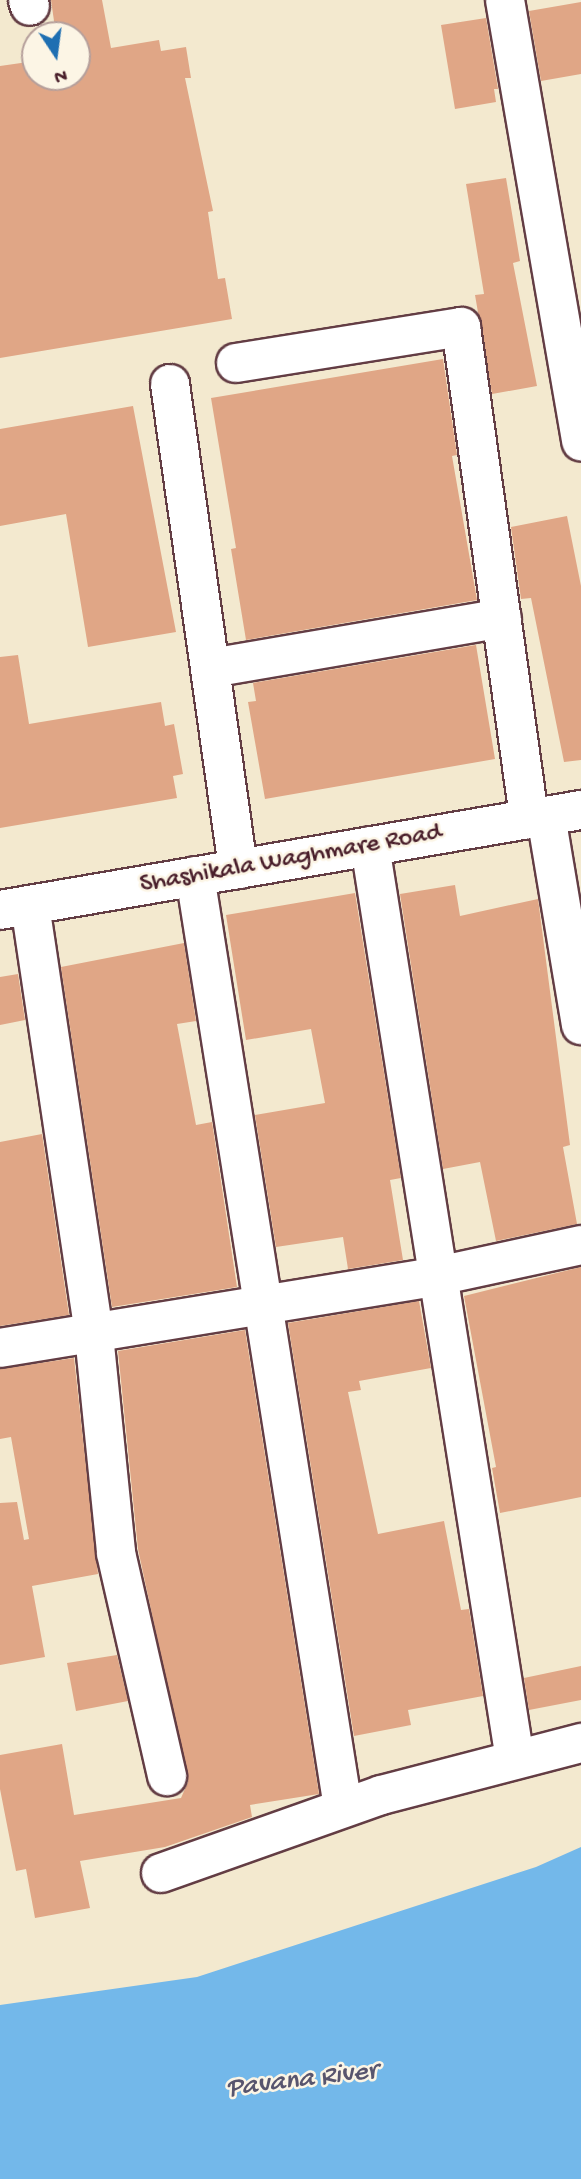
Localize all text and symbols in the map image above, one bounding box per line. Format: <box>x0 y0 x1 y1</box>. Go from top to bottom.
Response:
north arrow <box>21 21 91 91</box>
text: N <box>52 62 69 88</box>
street label: Shashikala Waghmare Road <box>138 818 444 902</box>
water label: Pavana River <box>225 2055 379 2107</box>

